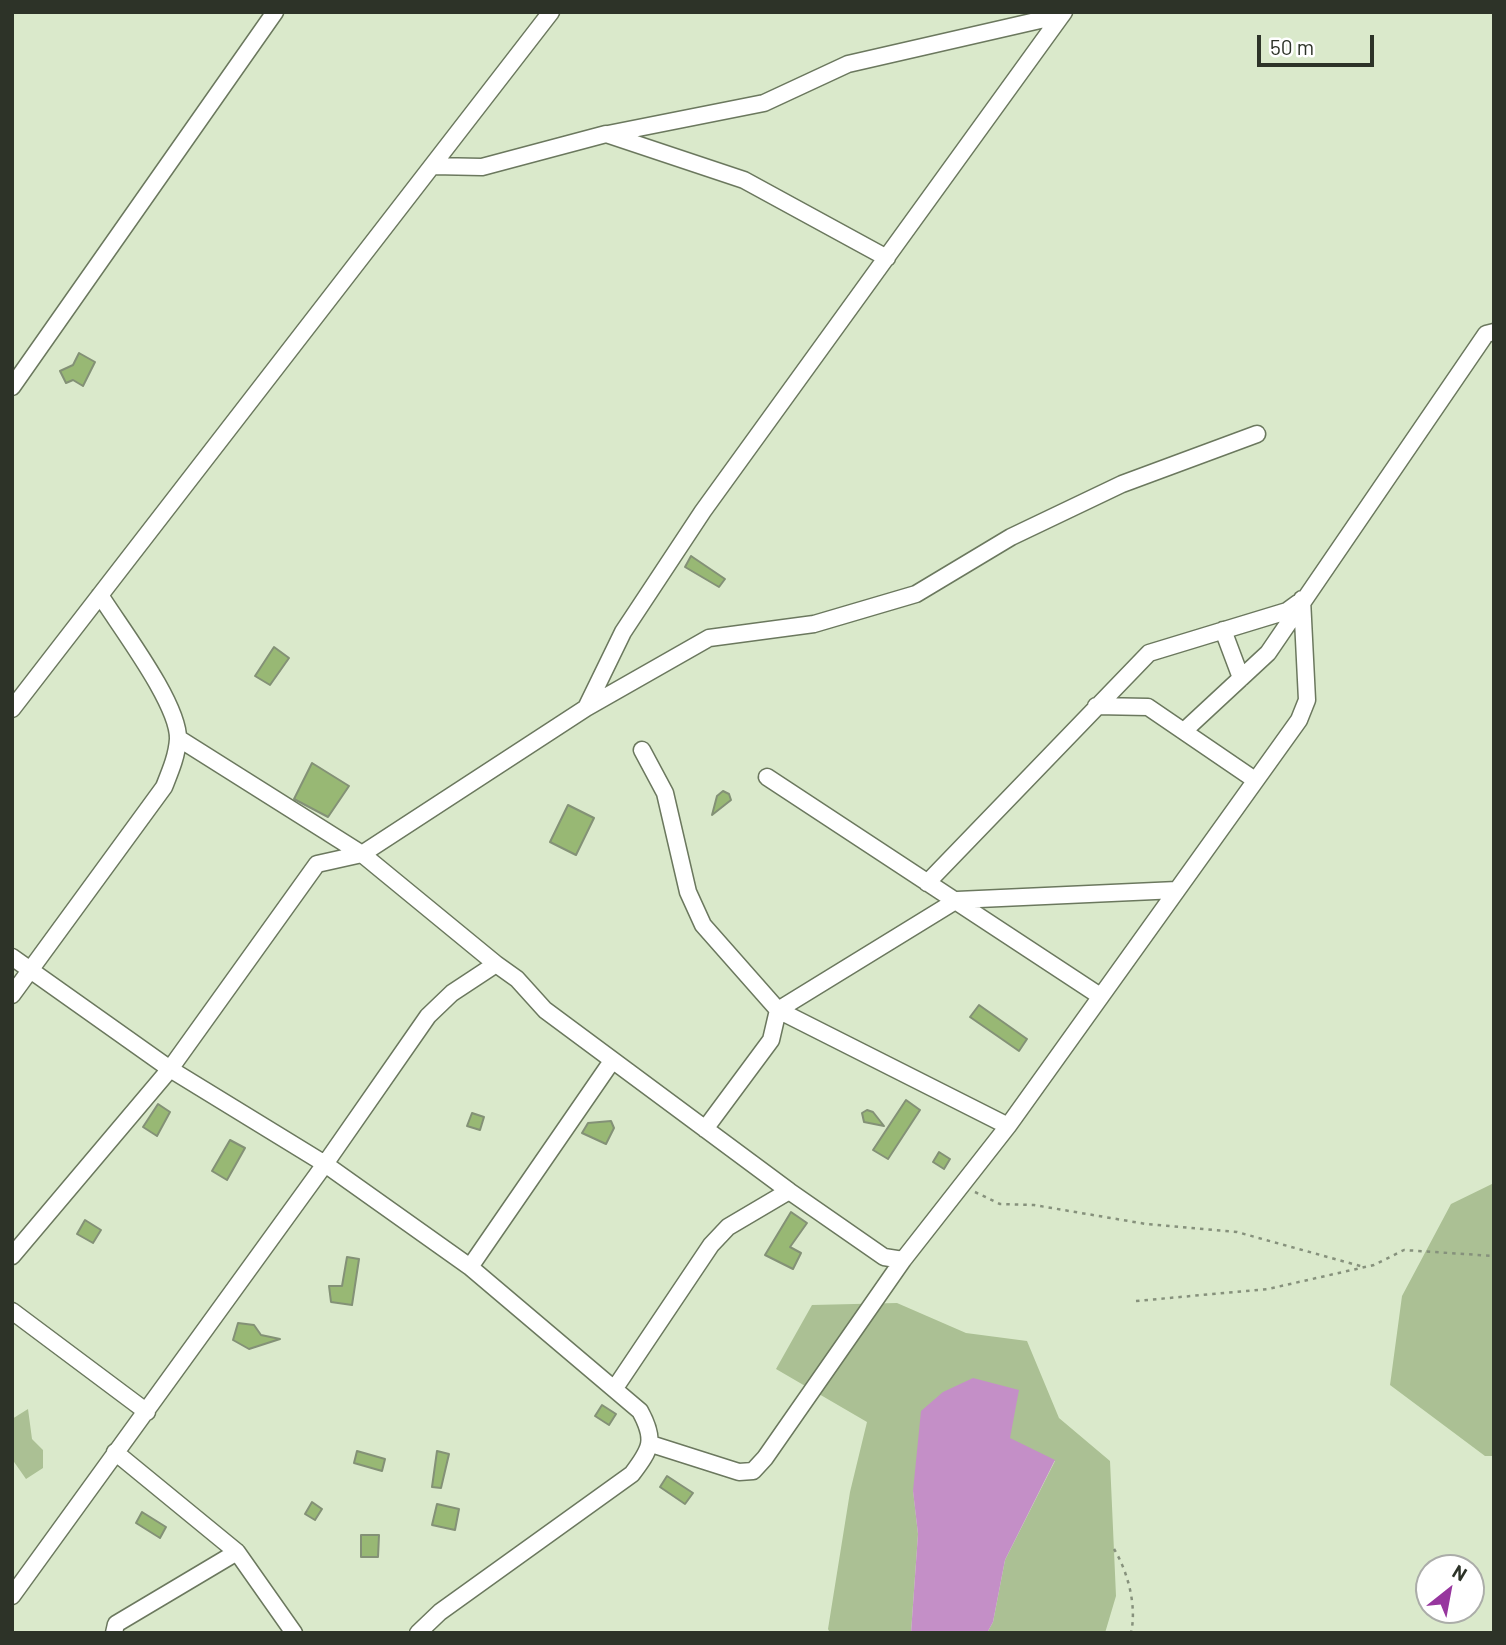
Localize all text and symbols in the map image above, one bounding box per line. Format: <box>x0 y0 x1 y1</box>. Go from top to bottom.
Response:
scale bar <box>1261 21 1378 65</box>
text: 50 m <box>1270 34 1314 59</box>
north arrow <box>1415 1554 1485 1624</box>
text: N <box>1449 1559 1471 1585</box>

